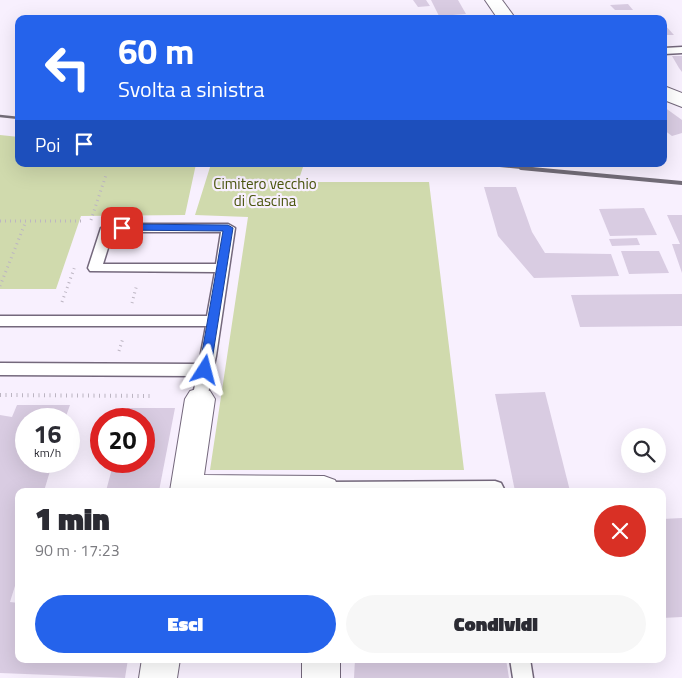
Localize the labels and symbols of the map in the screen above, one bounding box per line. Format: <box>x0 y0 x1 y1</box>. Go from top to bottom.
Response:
park label: Cimitero vecchio di Cascina <box>213 172 317 212</box>
pin <box>101 207 143 249</box>
position arrow <box>178 343 230 395</box>
speed limit sign: 20 <box>90 408 155 473</box>

